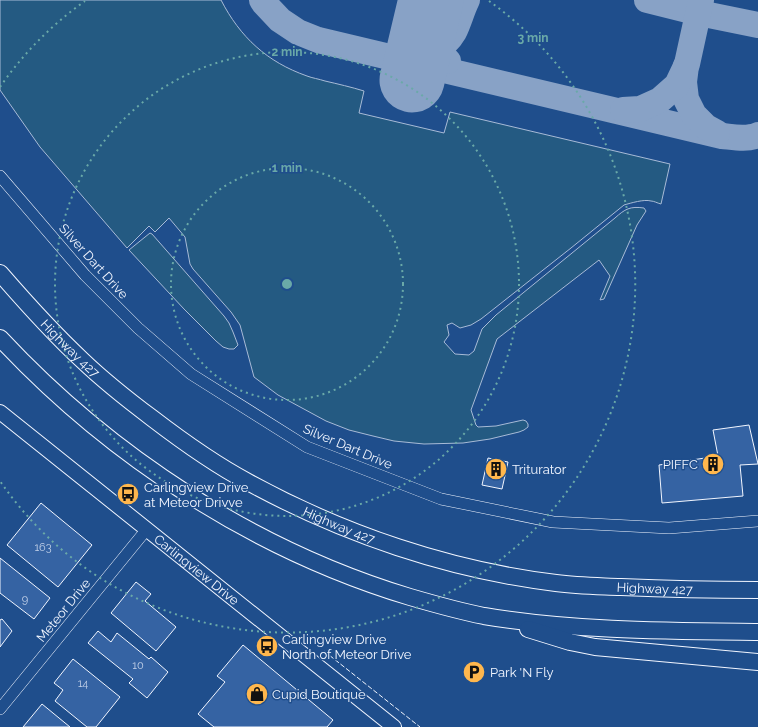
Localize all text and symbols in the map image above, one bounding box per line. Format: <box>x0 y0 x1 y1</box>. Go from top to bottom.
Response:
text: 3 min <box>517 31 549 45</box>
text: 2 min <box>271 45 303 59</box>
text: 1 min <box>272 161 302 175</box>
street label: Silver Dart Drive <box>56 221 131 302</box>
centre of rings <box>280 277 294 291</box>
street label: Highway 427 <box>38 317 103 380</box>
street label: Silver Dart Drive <box>301 421 395 472</box>
building icon: PIFFC <box>700 451 726 477</box>
building icon: Triturator <box>483 456 509 482</box>
place label: PIFFC <box>663 457 698 472</box>
place label: Triturator <box>512 462 567 477</box>
place label: Carlingview Drive at Meteor Drivve <box>144 480 249 510</box>
bus stop icon: Carlingview Drive at Meteor Drivve <box>115 481 141 507</box>
street label: Highway 427 <box>301 504 377 547</box>
street label: Carlingview Drive <box>151 531 242 608</box>
house number: 163 <box>34 541 52 554</box>
street label: Meteor Drive <box>33 575 94 645</box>
street label: Highway 427 <box>616 580 693 597</box>
house number: 9 <box>22 593 28 606</box>
place label: Carlingview Drive North of Meteor Drive <box>282 632 412 662</box>
bus stop icon: Carlingview Drive North of Meteor Drive <box>254 633 280 659</box>
house number: 10 <box>132 659 144 672</box>
parking icon: Park 'N Fly <box>461 659 487 685</box>
place label: Park 'N Fly <box>490 665 554 680</box>
house number: 14 <box>78 677 88 690</box>
shop icon: Cupid Boutique <box>244 681 270 707</box>
place label: Cupid Boutique <box>272 687 366 702</box>

